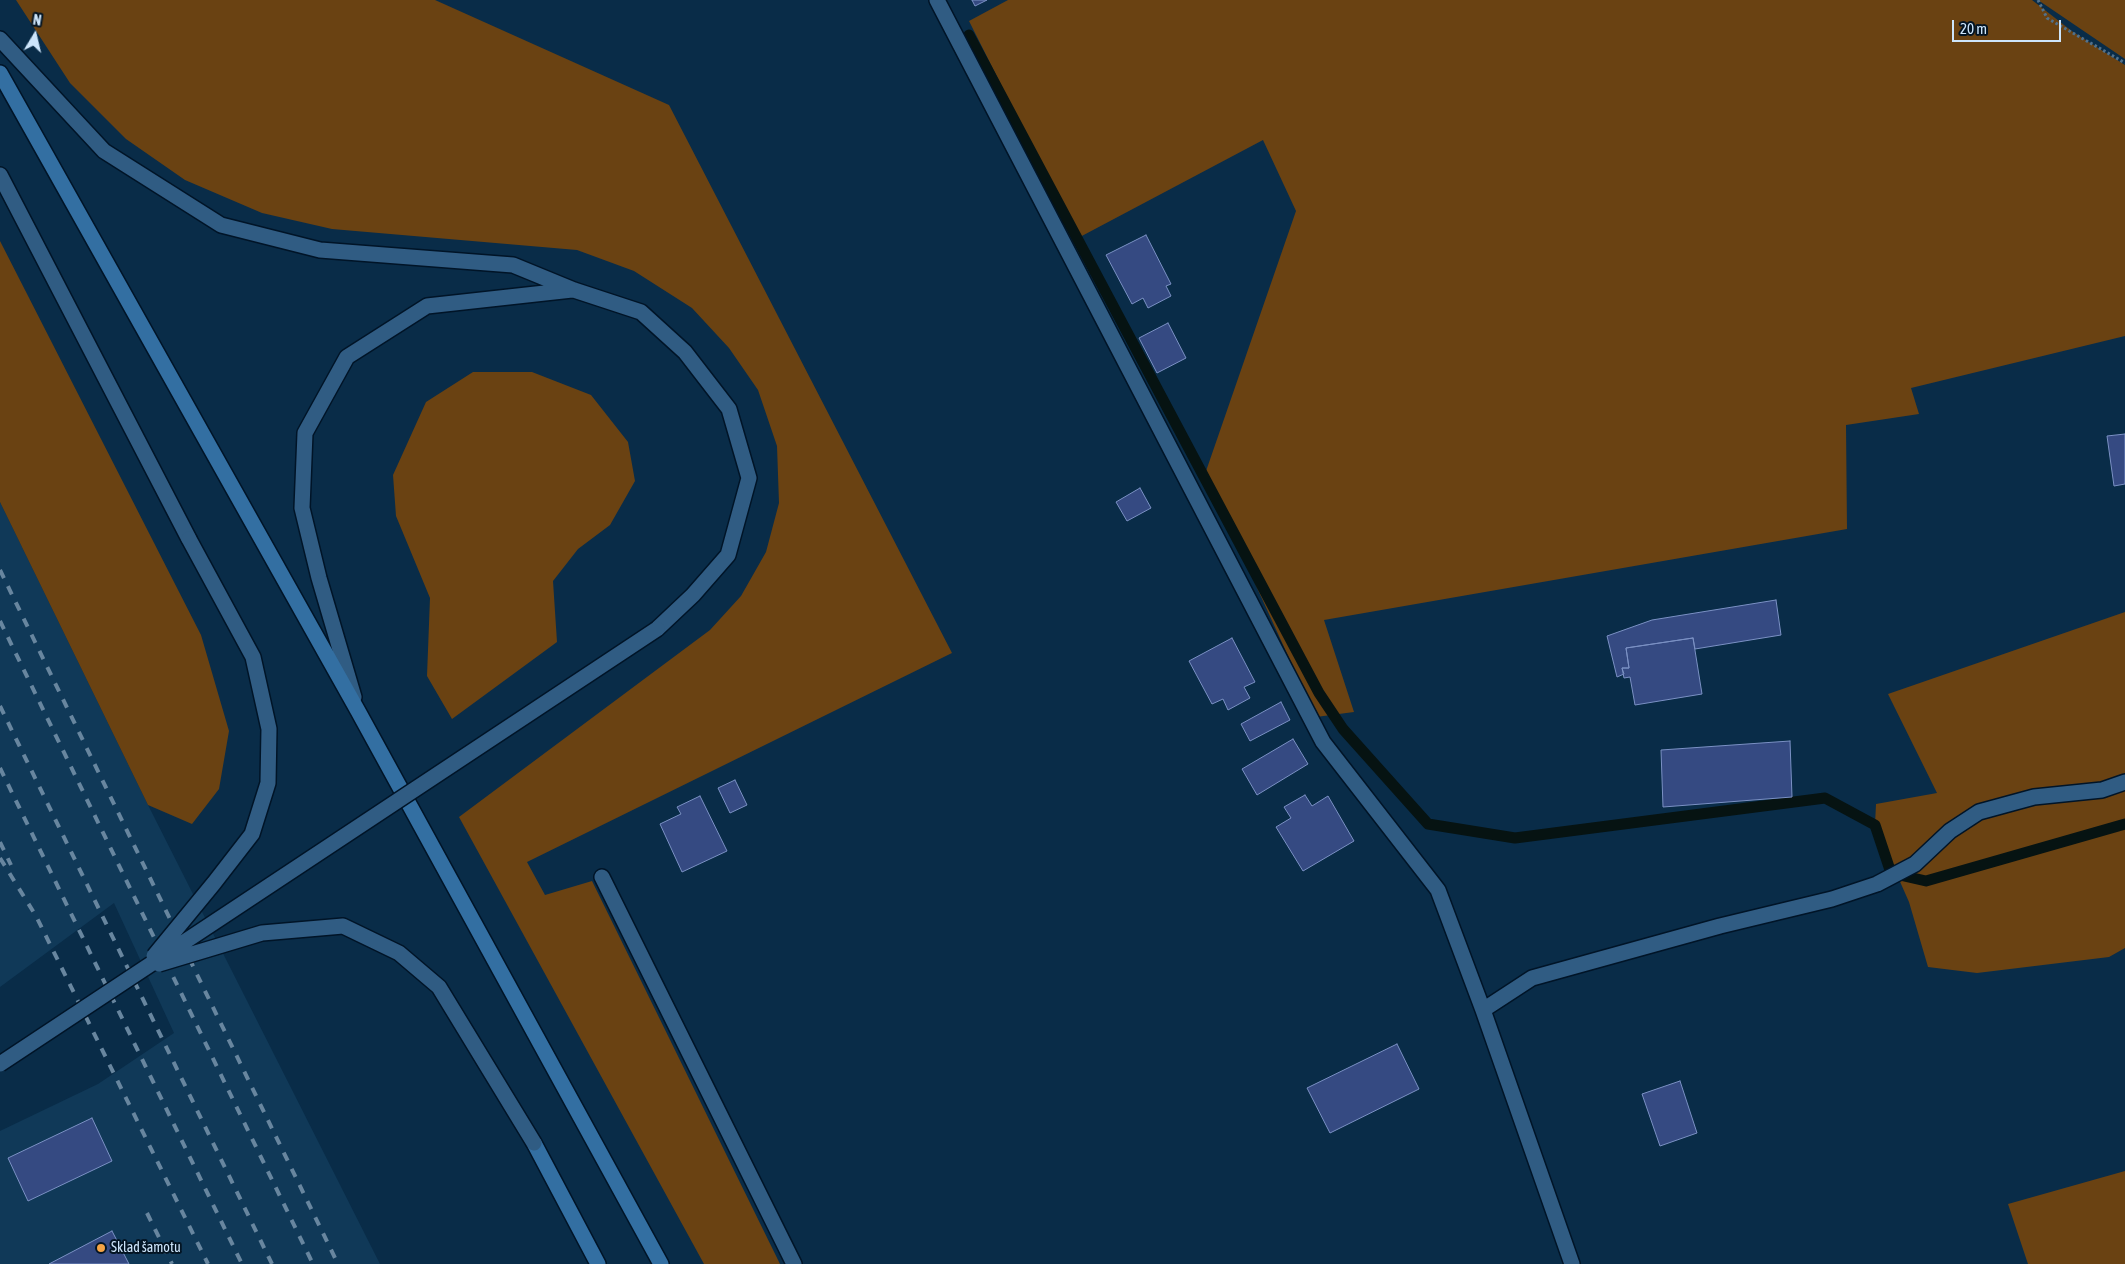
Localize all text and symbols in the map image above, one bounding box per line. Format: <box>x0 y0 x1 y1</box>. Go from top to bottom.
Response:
north arrow <box>10 10 60 60</box>
scale bar <box>1955 10 2064 42</box>
text: N <box>32 12 43 29</box>
text: 20 m <box>1960 20 1987 37</box>
place label: Sklad šamotu <box>111 1240 181 1256</box>
marker: Sklad šamotu <box>95 1242 107 1254</box>

